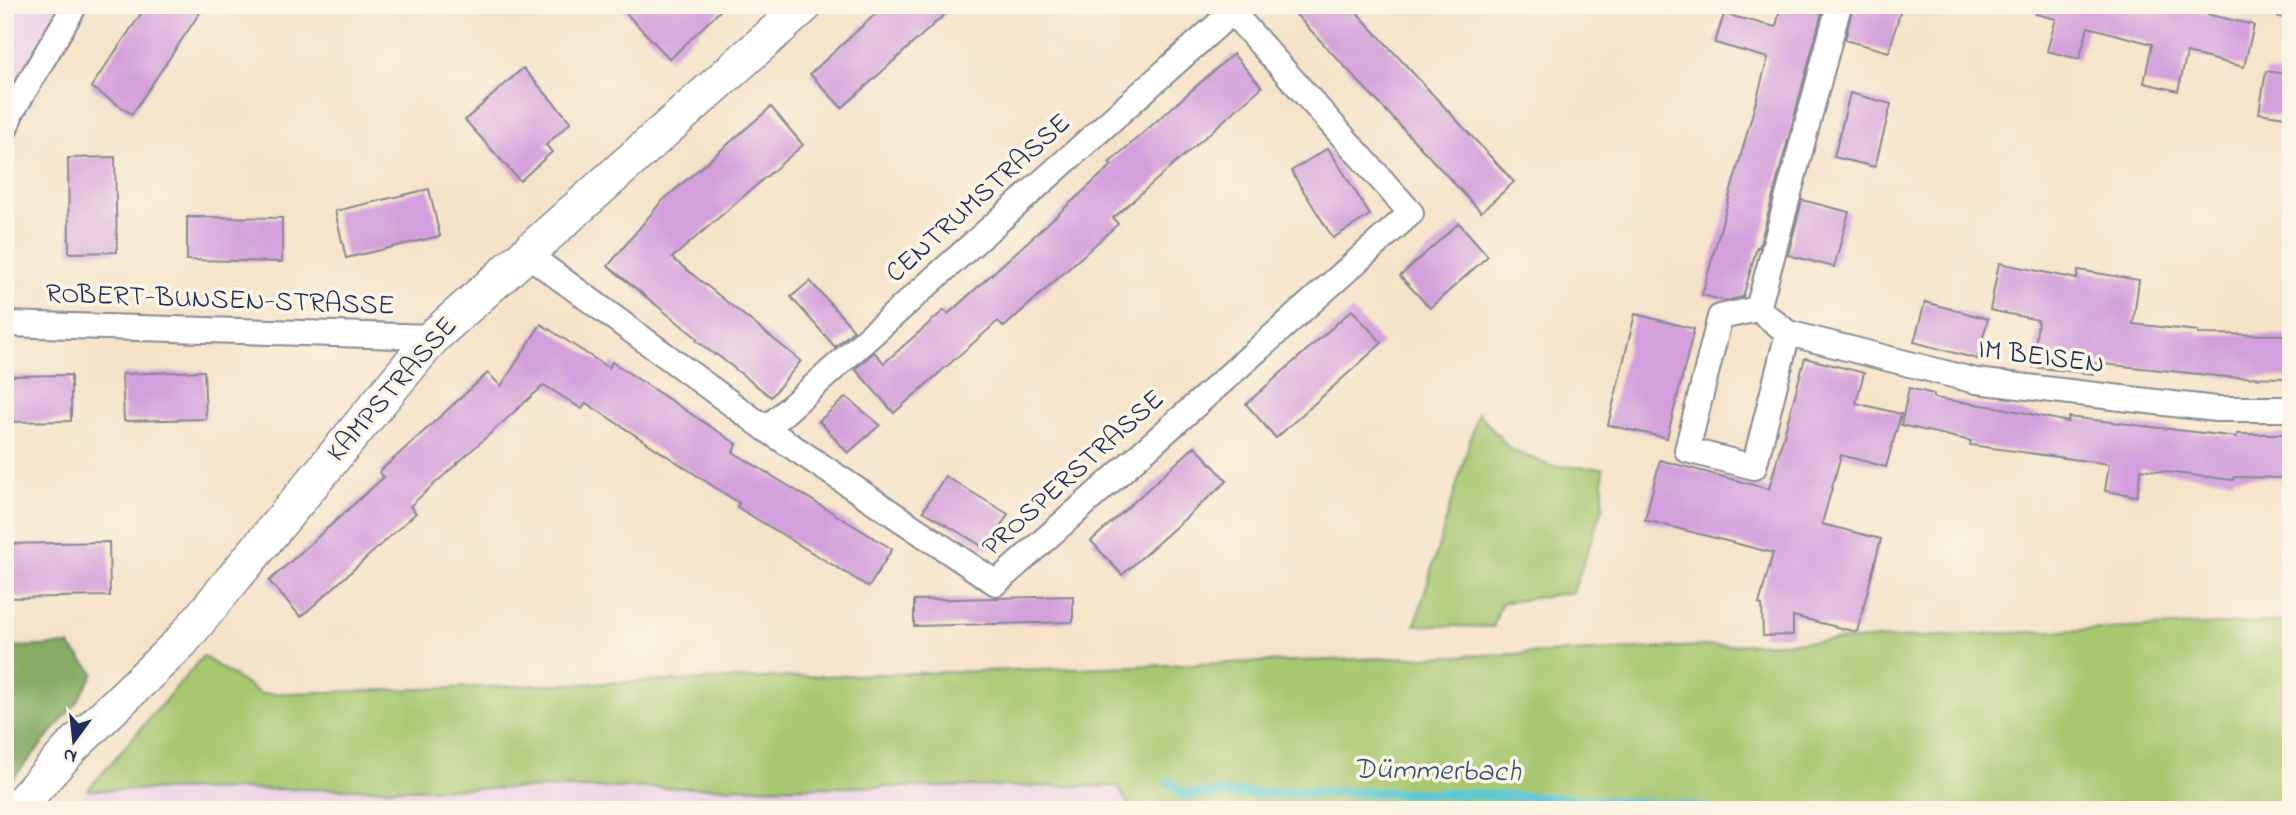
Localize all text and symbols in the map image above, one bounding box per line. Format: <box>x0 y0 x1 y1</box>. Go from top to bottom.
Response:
street label: CENTRUMSTRASSE <box>877 104 1081 294</box>
street label: ROBERT-BUNSEN-STRASSE <box>45 274 395 328</box>
street label: KAMPSTRASSE <box>318 308 468 472</box>
street label: IM BEISEN <box>1976 330 2106 386</box>
street label: PROSPERSTRASSE <box>974 381 1174 567</box>
north arrow <box>38 706 108 776</box>
text: N <box>60 740 80 770</box>
water label: Dümmerbach <box>1353 749 1522 795</box>

